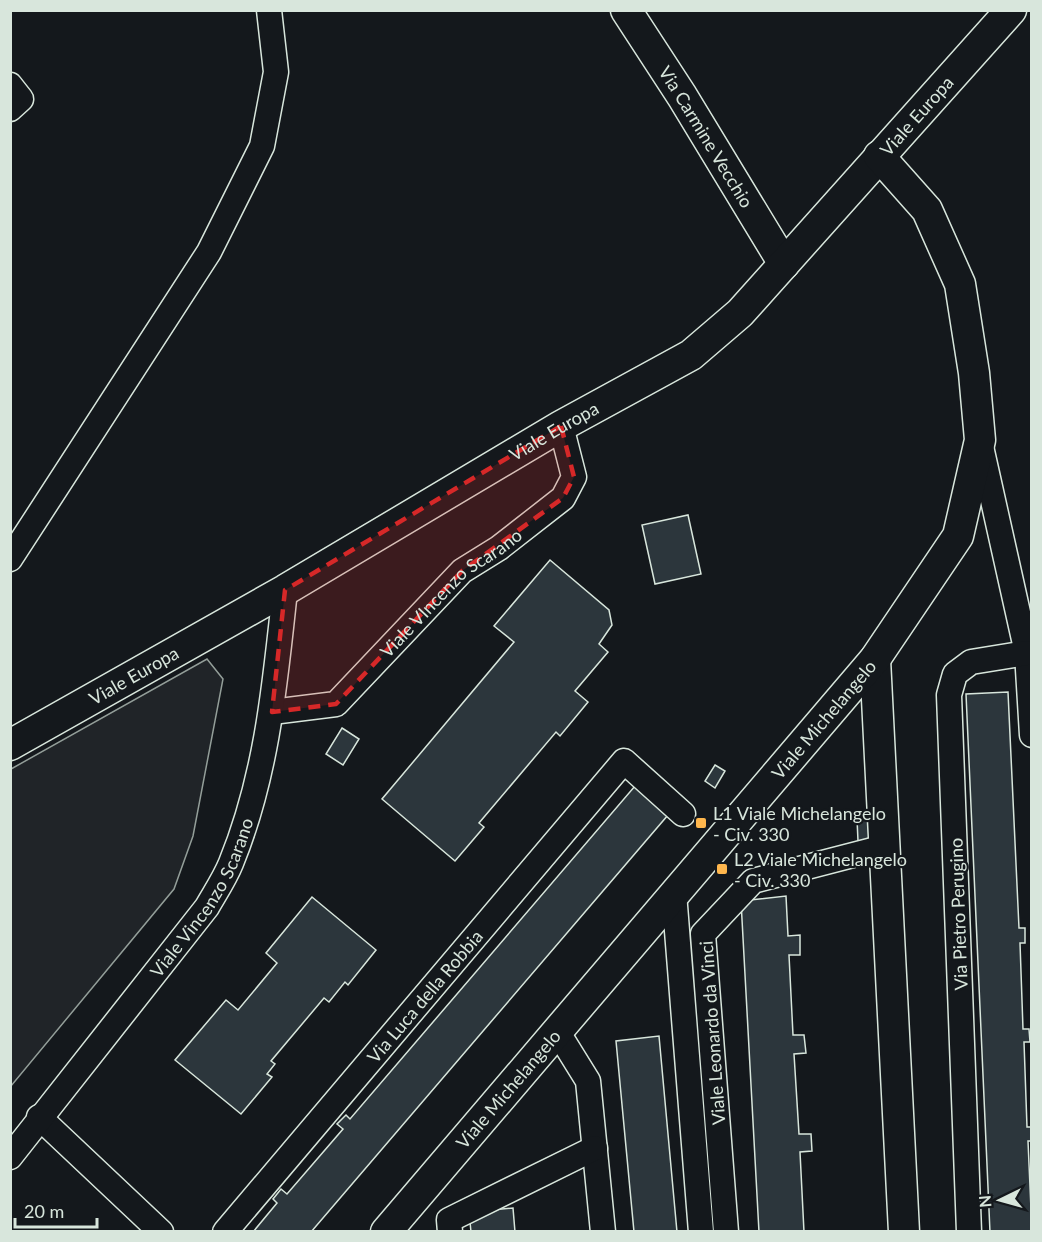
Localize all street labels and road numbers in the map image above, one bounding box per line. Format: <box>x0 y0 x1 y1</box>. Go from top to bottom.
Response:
street label: Via Carmine Vecchio <box>654 62 758 212</box>
street label: Viale Europa <box>875 71 958 160</box>
street label: Viale Europa <box>505 397 602 465</box>
street label: Viale VIncenzo Scarano <box>375 523 526 662</box>
street label: Viale Europa <box>85 641 182 709</box>
street label: Viale Michelangelo <box>767 655 880 783</box>
street label: Viale Vincenzo Scarano <box>145 815 257 981</box>
street label: Via Pietro Perugino <box>944 837 972 991</box>
street label: Via Luca della Robbia <box>362 925 487 1067</box>
street label: Viale Leonardo da Vinci <box>695 940 729 1126</box>
street label: Viale Michelangelo <box>451 1025 565 1153</box>

